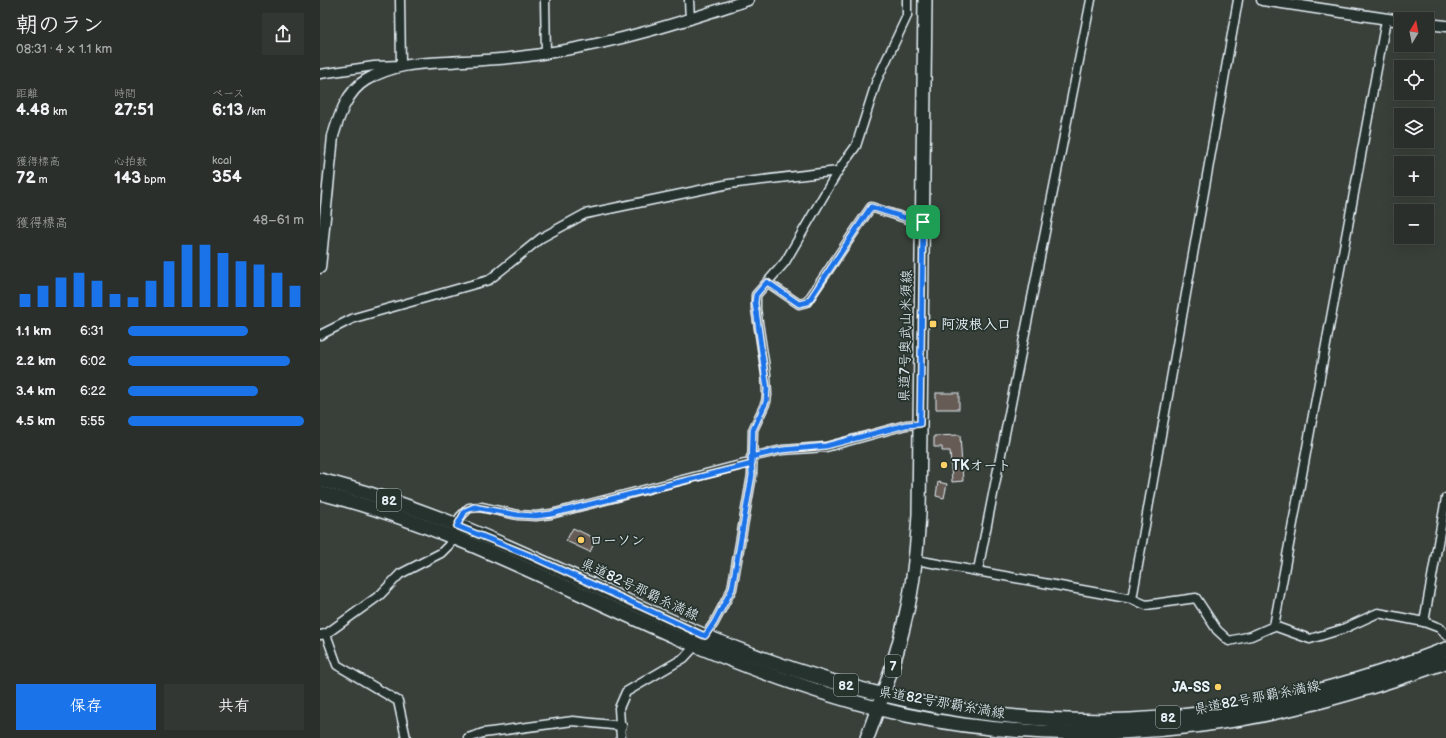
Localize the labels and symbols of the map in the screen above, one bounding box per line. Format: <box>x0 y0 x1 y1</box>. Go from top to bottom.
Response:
north arrow <box>1394 12 1434 52</box>
pin <box>906 205 940 239</box>
street label: 県道7号奥武山米須線 <box>896 269 915 403</box>
place label: 阿波根入口 <box>941 316 1011 333</box>
marker: 阿波根入口 <box>928 319 938 329</box>
place label: TKオート <box>952 457 1012 474</box>
marker: TKオート <box>939 460 949 470</box>
road number: 82 <box>377 489 401 511</box>
place label: ローソン <box>589 532 645 549</box>
marker: ローソン <box>576 535 586 545</box>
street label: 県道82号那覇糸満線 <box>578 555 702 624</box>
road number: 7 <box>885 655 901 677</box>
road number: 82 <box>834 674 858 696</box>
street label: 県道82号那覇糸満線 <box>1192 677 1322 718</box>
place label: JA-SS <box>1172 679 1210 696</box>
marker: JA-SS <box>1213 682 1223 692</box>
street label: 県道82号那覇糸満線 <box>877 683 1007 722</box>
road number: 82 <box>1156 706 1180 728</box>

